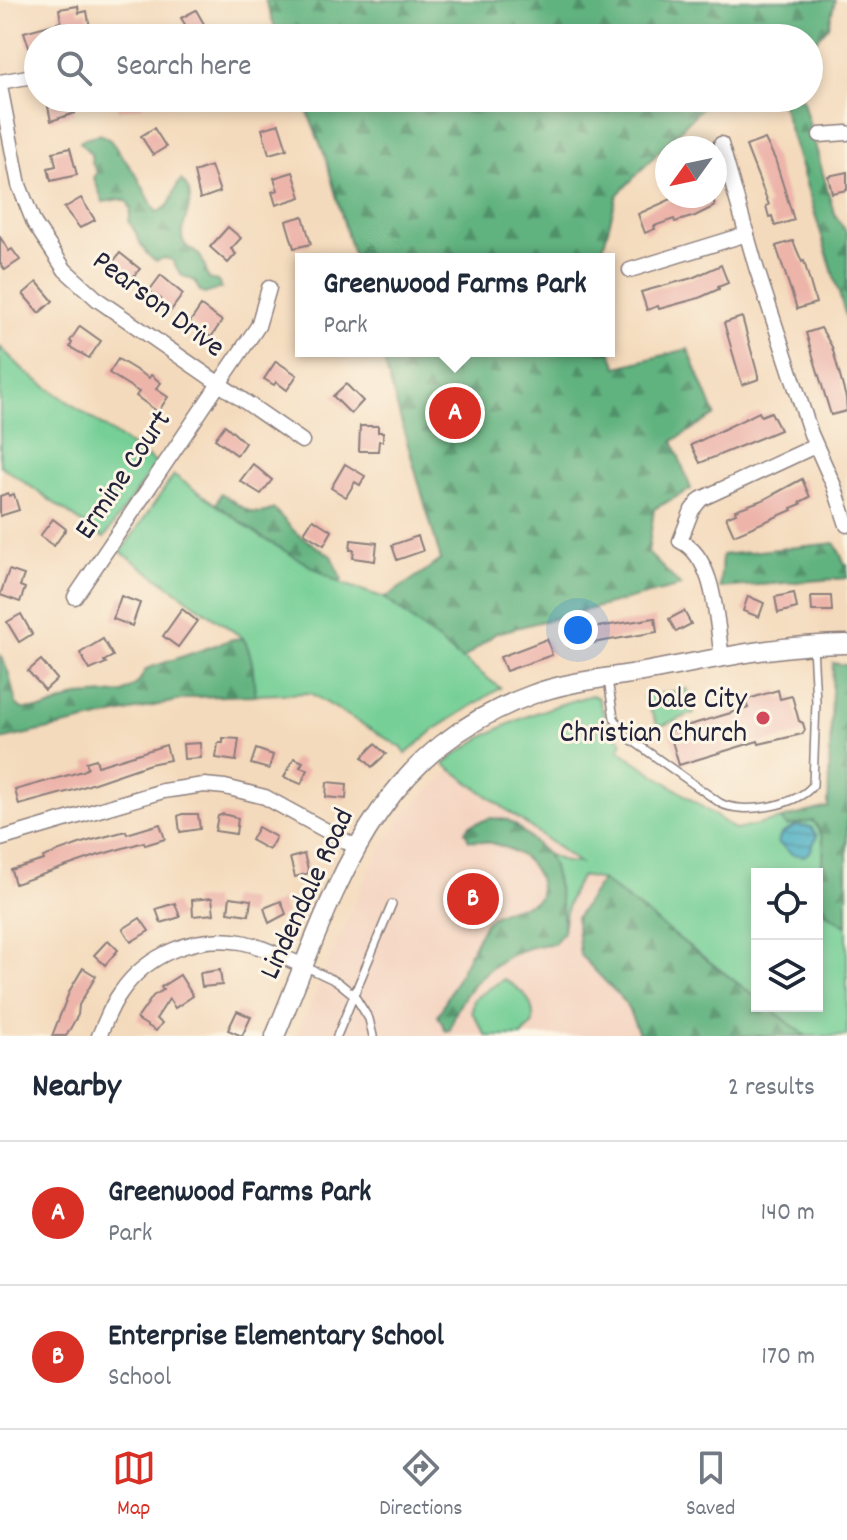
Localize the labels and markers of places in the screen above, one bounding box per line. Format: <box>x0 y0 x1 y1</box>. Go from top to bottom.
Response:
pin: A <box>429 383 481 443</box>
place label: Dale City Christian Church <box>559 680 748 757</box>
marker: Dale City Christian Church <box>754 709 772 727</box>
pin: B <box>447 869 499 929</box>

